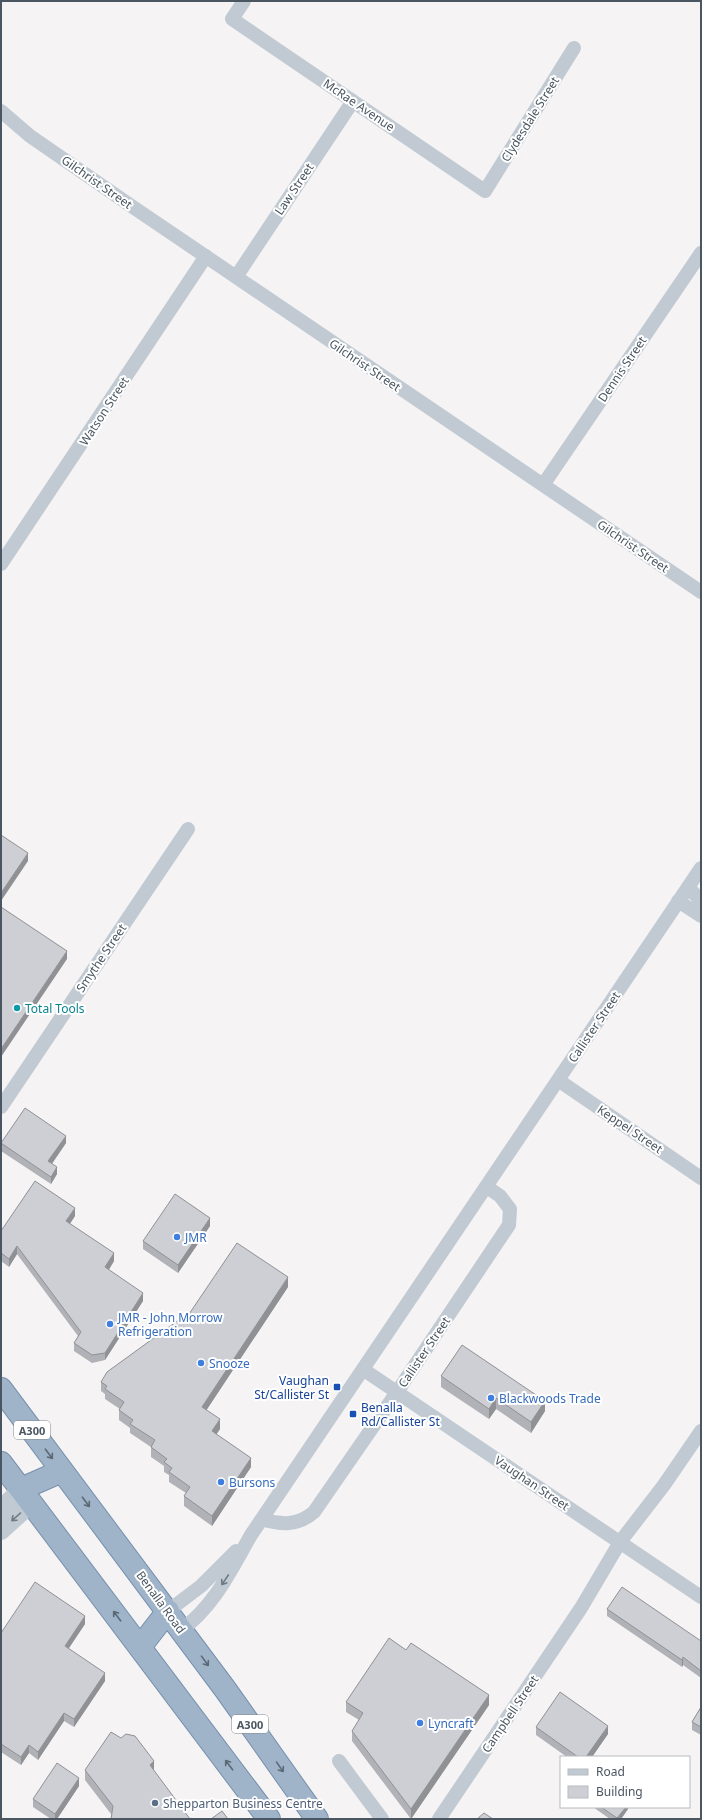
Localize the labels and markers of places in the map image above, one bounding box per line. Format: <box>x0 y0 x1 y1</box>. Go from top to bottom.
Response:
place label: Total Tools <box>25 1000 85 1017</box>
marker: Total Tools <box>12 1003 22 1013</box>
place label: JMR <box>184 1229 207 1246</box>
marker: JMR <box>172 1232 182 1242</box>
place label: JMR - John Morrow Refrigeration <box>117 1309 223 1340</box>
marker: JMR - John Morrow Refrigeration <box>105 1319 115 1329</box>
place label: Snooze <box>209 1355 250 1372</box>
marker: Snooze <box>196 1358 206 1368</box>
place label: Vaughan St/Callister St <box>254 1372 330 1403</box>
marker: Vaughan St/Callister St <box>332 1382 342 1392</box>
place label: Blackwoods Trade <box>499 1390 601 1407</box>
marker: Blackwoods Trade <box>486 1393 496 1403</box>
place label: Benalla Rd/Callister St <box>361 1399 440 1430</box>
marker: Benalla Rd/Callister St <box>348 1409 358 1419</box>
place label: Bursons <box>229 1474 276 1491</box>
marker: Bursons <box>216 1477 226 1487</box>
place label: Lyncraft <box>428 1715 474 1732</box>
marker: Lyncraft <box>415 1718 425 1728</box>
place label: Shepparton Business Centre <box>163 1795 323 1812</box>
marker: Shepparton Business Centre <box>150 1798 160 1808</box>

